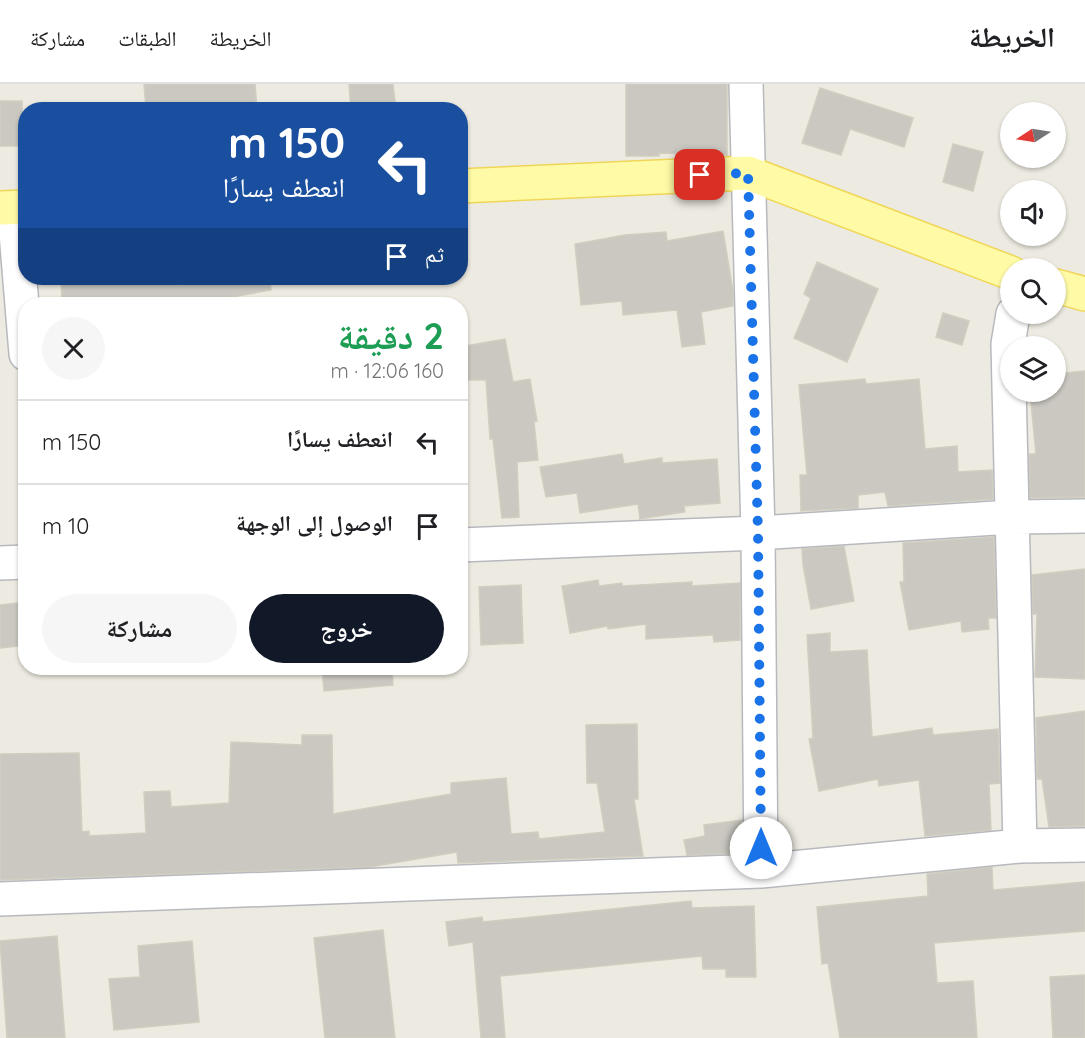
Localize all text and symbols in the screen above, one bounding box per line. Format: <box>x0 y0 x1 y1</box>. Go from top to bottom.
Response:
text: الخريطة <box>969 19 1055 54</box>
text: مشاركة <box>30 25 85 51</box>
text: الطبقات <box>118 25 177 51</box>
text: الخريطة <box>210 25 271 51</box>
north arrow <box>1000 102 1066 168</box>
map controls <box>1000 102 1066 402</box>
text: 150 m <box>228 116 345 169</box>
icon: left <box>366 126 444 204</box>
pin <box>674 149 725 200</box>
icon: arrive <box>683 158 716 191</box>
text: انعطف يسارًا <box>223 170 345 204</box>
button: sound <box>1000 180 1066 246</box>
icon: arrive <box>380 240 413 273</box>
text: ثم <box>425 240 444 268</box>
button: search <box>1000 258 1066 324</box>
text: 2 دقيقة <box>338 313 444 358</box>
button: close <box>42 317 105 380</box>
button: layers <box>1000 336 1066 402</box>
text: 160 m · 12:06 <box>331 358 444 383</box>
text: انعطف يسارًا <box>287 425 393 453</box>
icon: left <box>411 426 444 459</box>
text: 150 m <box>42 428 101 456</box>
text: الوصول إلى الوجهة <box>236 509 393 537</box>
icon: arrive <box>411 510 444 543</box>
text: 10 m <box>42 512 89 540</box>
button: مشاركة <box>42 594 237 663</box>
button: خروج <box>249 594 444 663</box>
position arrow <box>729 816 793 880</box>

